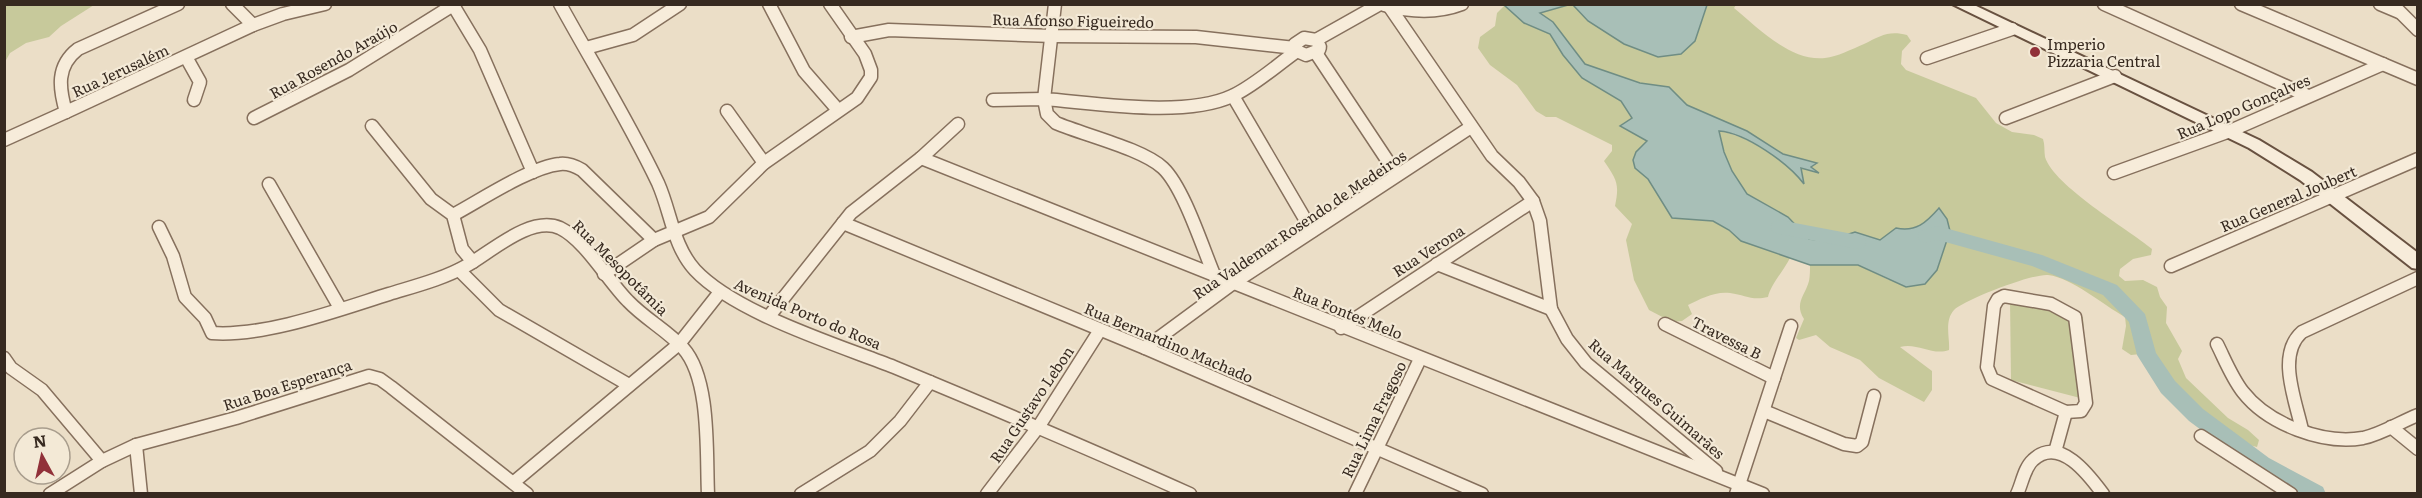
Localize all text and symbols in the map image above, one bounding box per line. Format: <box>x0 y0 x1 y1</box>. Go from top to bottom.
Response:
street label: Rua Afonso Figueiredo <box>992 7 1154 33</box>
street label: Rua Rosendo Araújo <box>265 14 401 104</box>
place label: Imperio Pizzaria Central <box>2047 32 2160 72</box>
street label: Rua Jerusalém <box>68 37 173 103</box>
marker: Imperio Pizzaria Central <box>2028 45 2042 59</box>
street label: Rua Lopo Gonçalves <box>2173 67 2313 144</box>
street label: Rua Valdemar Rosendo de Medeiros <box>1187 143 1411 304</box>
street label: Rua General Joubert <box>2216 159 2360 237</box>
street label: Rua Mesopotâmia <box>568 214 675 321</box>
street label: Rua Verona <box>1388 218 1469 282</box>
street label: Avenida Porto do Rosa <box>731 272 886 355</box>
street label: Rua Fontes Melo <box>1290 279 1407 345</box>
street label: Rua Bernardino Machado <box>1081 296 1257 388</box>
street label: Travessa B <box>1688 310 1766 365</box>
street label: Rua Marques Guimarães <box>1584 332 1730 464</box>
street label: Rua Gustavo Lebon <box>983 341 1079 467</box>
street label: Rua Boa Esperança <box>220 352 355 416</box>
street label: Rua Lima Fragoso <box>1335 357 1411 481</box>
north arrow <box>12 426 72 486</box>
text: N <box>31 427 48 453</box>

